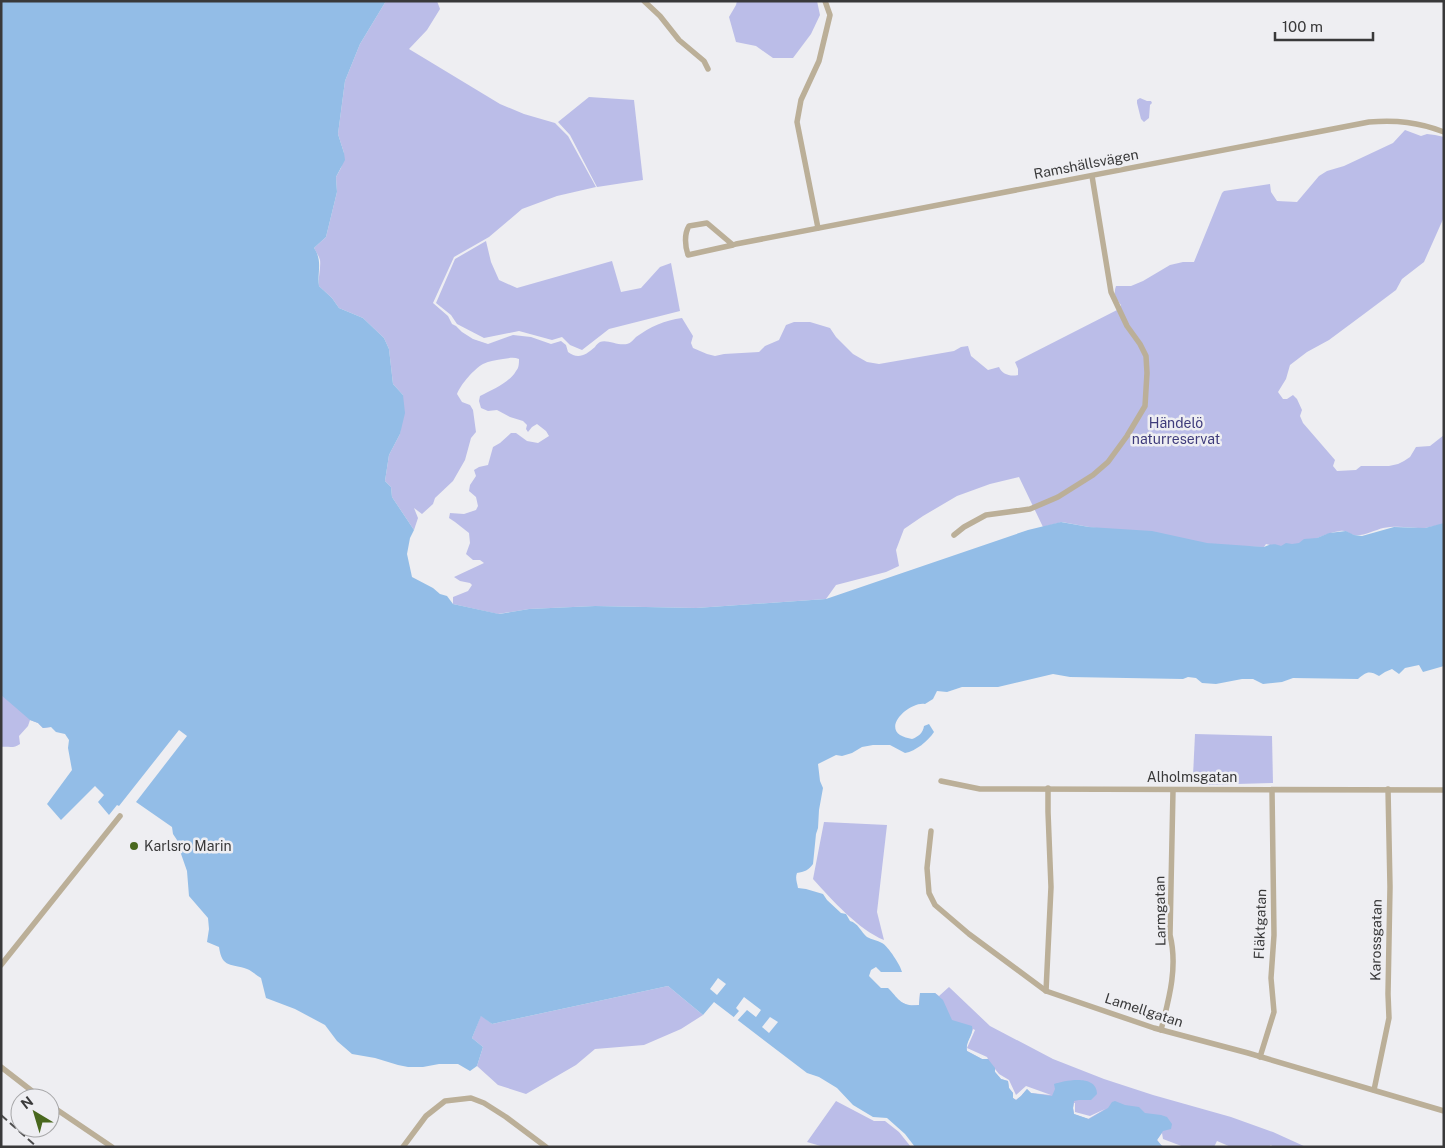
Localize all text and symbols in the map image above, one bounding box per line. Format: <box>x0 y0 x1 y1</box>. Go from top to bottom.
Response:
scale bar <box>1275 10 1372 42</box>
text: 100 m <box>1282 18 1323 35</box>
street label: Ramshällsvägen <box>1032 146 1140 182</box>
park label: Händelö naturreservat <box>1132 415 1220 447</box>
street label: Alholmsgatan <box>1147 769 1237 785</box>
place label: Karlsro Marin <box>144 838 232 854</box>
marker: Karlsro Marin <box>128 840 140 852</box>
street label: Larmgatan <box>1151 876 1169 946</box>
street label: Fläktgatan <box>1251 888 1269 960</box>
street label: Karossgatan <box>1367 899 1385 981</box>
street label: Lamellgatan <box>1103 990 1185 1030</box>
north arrow <box>10 1088 60 1138</box>
text: N <box>18 1093 36 1112</box>

